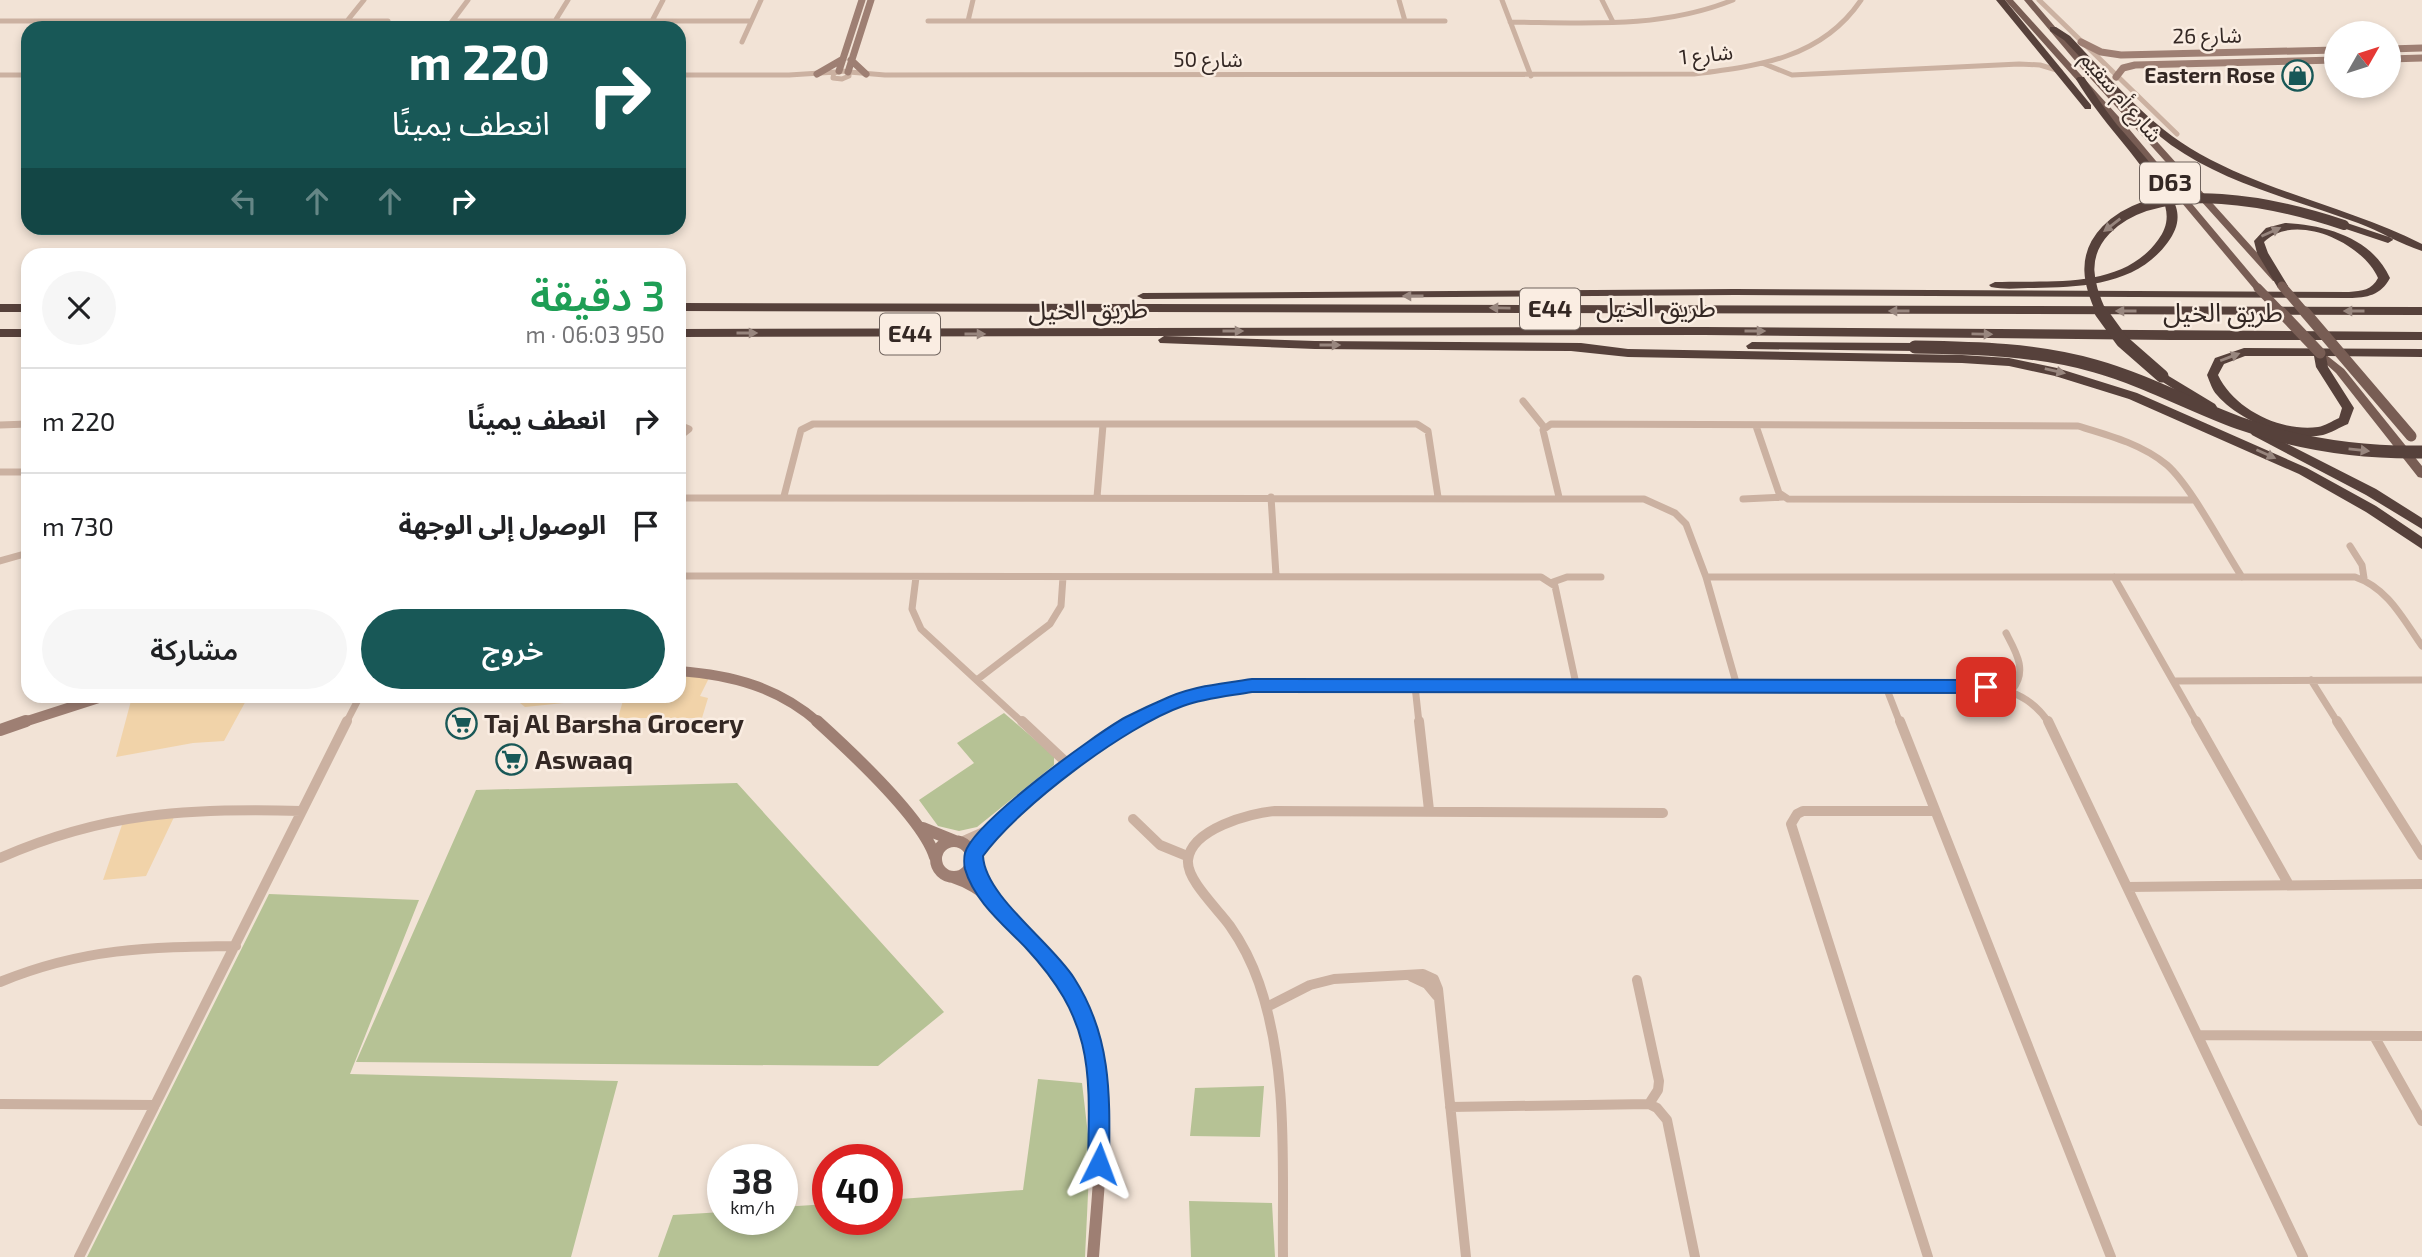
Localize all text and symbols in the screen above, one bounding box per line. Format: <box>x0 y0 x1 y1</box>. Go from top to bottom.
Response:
street label: شارع 26 <box>2172 21 2242 52</box>
north arrow <box>2324 21 2401 98</box>
map controls <box>2324 21 2401 98</box>
text: 220 m <box>408 31 550 90</box>
street label: شارع 1 <box>1678 38 1734 73</box>
street label: شارع 50 <box>1173 46 1243 75</box>
street label: شارع أم سقيم <box>2072 46 2168 150</box>
icon: right <box>574 49 665 140</box>
shop icon: Eastern Rose <box>2281 59 2315 93</box>
place label: Eastern Rose <box>2144 62 2275 87</box>
text: انعطف يمينًا <box>392 103 550 141</box>
road number: D63 <box>2140 162 2200 204</box>
icon: left <box>225 182 263 220</box>
icon: ahead <box>298 182 336 220</box>
icon: ahead <box>371 182 409 220</box>
icon: right <box>444 182 482 220</box>
one-way arrow <box>2104 217 2122 232</box>
one-way arrow <box>2261 227 2282 238</box>
text: 3 دقيقة <box>530 269 665 319</box>
button: close <box>42 271 116 345</box>
road number: E44 <box>1520 288 1580 330</box>
one-way arrow <box>1402 290 1424 302</box>
street label: طريق الخيل <box>1596 291 1716 324</box>
street label: طريق الخيل <box>1028 292 1148 327</box>
street label: طريق الخيل <box>2163 296 2283 329</box>
one-way arrow <box>1489 302 1511 314</box>
one-way arrow <box>1888 305 1910 317</box>
one-way arrow <box>2115 305 2137 317</box>
one-way arrow <box>2343 305 2365 317</box>
road number: E44 <box>880 314 940 354</box>
text: 950 m · 06:03 <box>526 320 665 348</box>
one-way arrow <box>1222 325 1244 337</box>
one-way arrow <box>1744 325 1766 337</box>
one-way arrow <box>736 327 758 339</box>
one-way arrow <box>964 328 986 340</box>
one-way arrow <box>1971 328 1993 339</box>
one-way arrow <box>1319 339 1341 351</box>
one-way arrow <box>2219 351 2240 362</box>
one-way arrow <box>2044 366 2066 377</box>
icon: right <box>627 402 665 440</box>
text: انعطف يمينًا <box>467 403 606 434</box>
text: 220 m <box>42 405 116 436</box>
one-way arrow <box>2348 444 2370 455</box>
one-way arrow <box>2256 448 2276 460</box>
icon: arrive <box>627 507 665 545</box>
text: الوصول إلى الوجهة <box>398 508 606 539</box>
text: 730 m <box>42 510 114 541</box>
button: مشاركة <box>42 609 347 689</box>
button: خروج <box>361 609 665 689</box>
pin <box>1956 657 2016 717</box>
icon: arrive <box>1967 668 2005 706</box>
supermarket icon: Taj Al Barsha Grocery <box>444 707 478 741</box>
place label: Taj Al Barsha Grocery <box>484 707 744 739</box>
supermarket icon: Aswaaq <box>495 743 529 777</box>
place label: Aswaaq <box>535 743 633 774</box>
position arrow <box>1062 1127 1136 1201</box>
speed limit sign: 40 <box>812 1144 903 1235</box>
text: 38 <box>732 1159 773 1201</box>
text: km/h <box>730 1196 775 1218</box>

